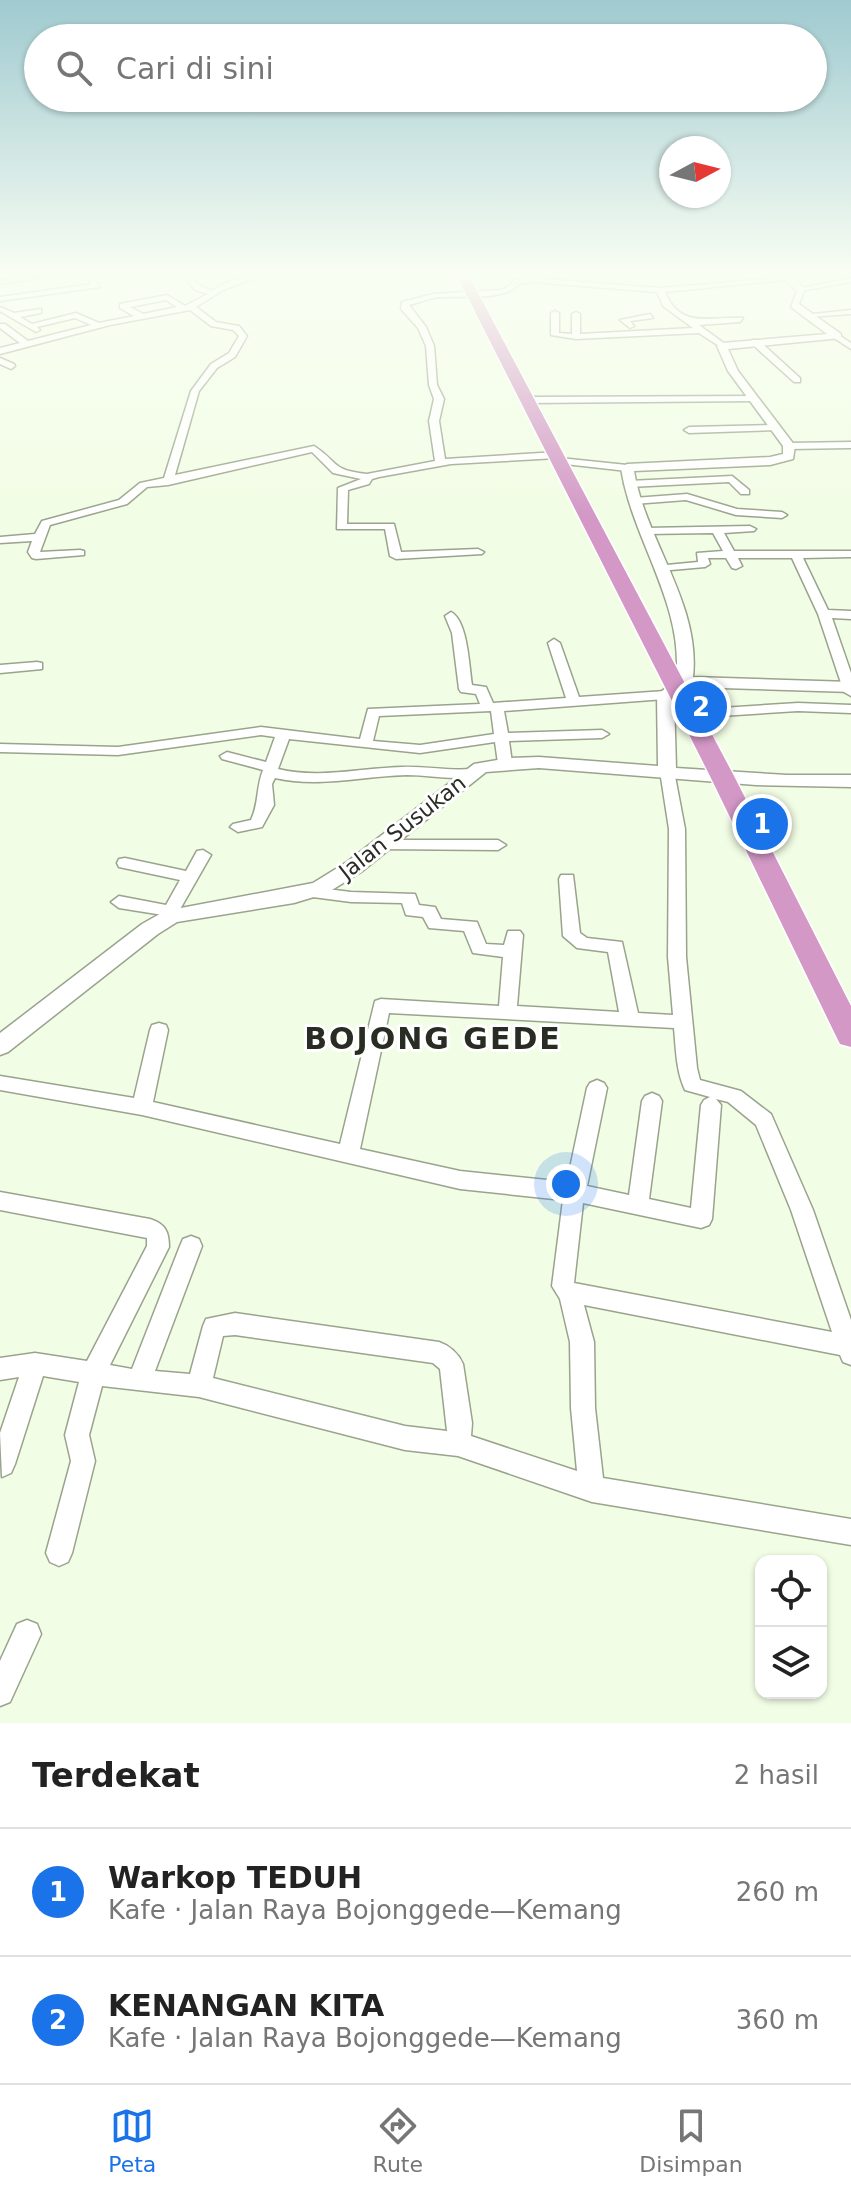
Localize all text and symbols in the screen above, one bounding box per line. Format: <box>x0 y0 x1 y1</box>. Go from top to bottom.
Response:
search box <box>24 24 827 112</box>
icon: search <box>52 46 96 90</box>
text: Cari di sini <box>116 51 274 86</box>
north arrow <box>659 136 731 208</box>
pin: 2 <box>675 677 727 737</box>
street label: Jalan Susukan <box>333 770 471 886</box>
pin: 1 <box>736 794 788 854</box>
district label: BOJONG GEDE <box>304 1021 562 1056</box>
your location <box>546 1164 586 1204</box>
map controls <box>755 1555 827 1699</box>
button: locate <box>755 1555 827 1627</box>
button: layers <box>755 1627 827 1699</box>
text: Terdekat <box>32 1755 200 1795</box>
text: 2 hasil <box>734 1760 819 1790</box>
text: Warkop TEDUH <box>108 1860 362 1895</box>
text: 1 <box>49 1877 67 1907</box>
text: 260 m <box>736 1877 819 1907</box>
text: Kafe · Jalan Raya Bojonggede—Kemang <box>108 1895 622 1925</box>
text: KENANGAN KITA <box>108 1988 384 2023</box>
text: 2 <box>49 2005 67 2035</box>
text: 360 m <box>736 2005 819 2035</box>
text: Kafe · Jalan Raya Bojonggede—Kemang <box>108 2023 622 2053</box>
tab: Peta <box>108 2104 156 2177</box>
tab: Rute <box>373 2104 423 2177</box>
tab: Disimpan <box>639 2104 743 2177</box>

